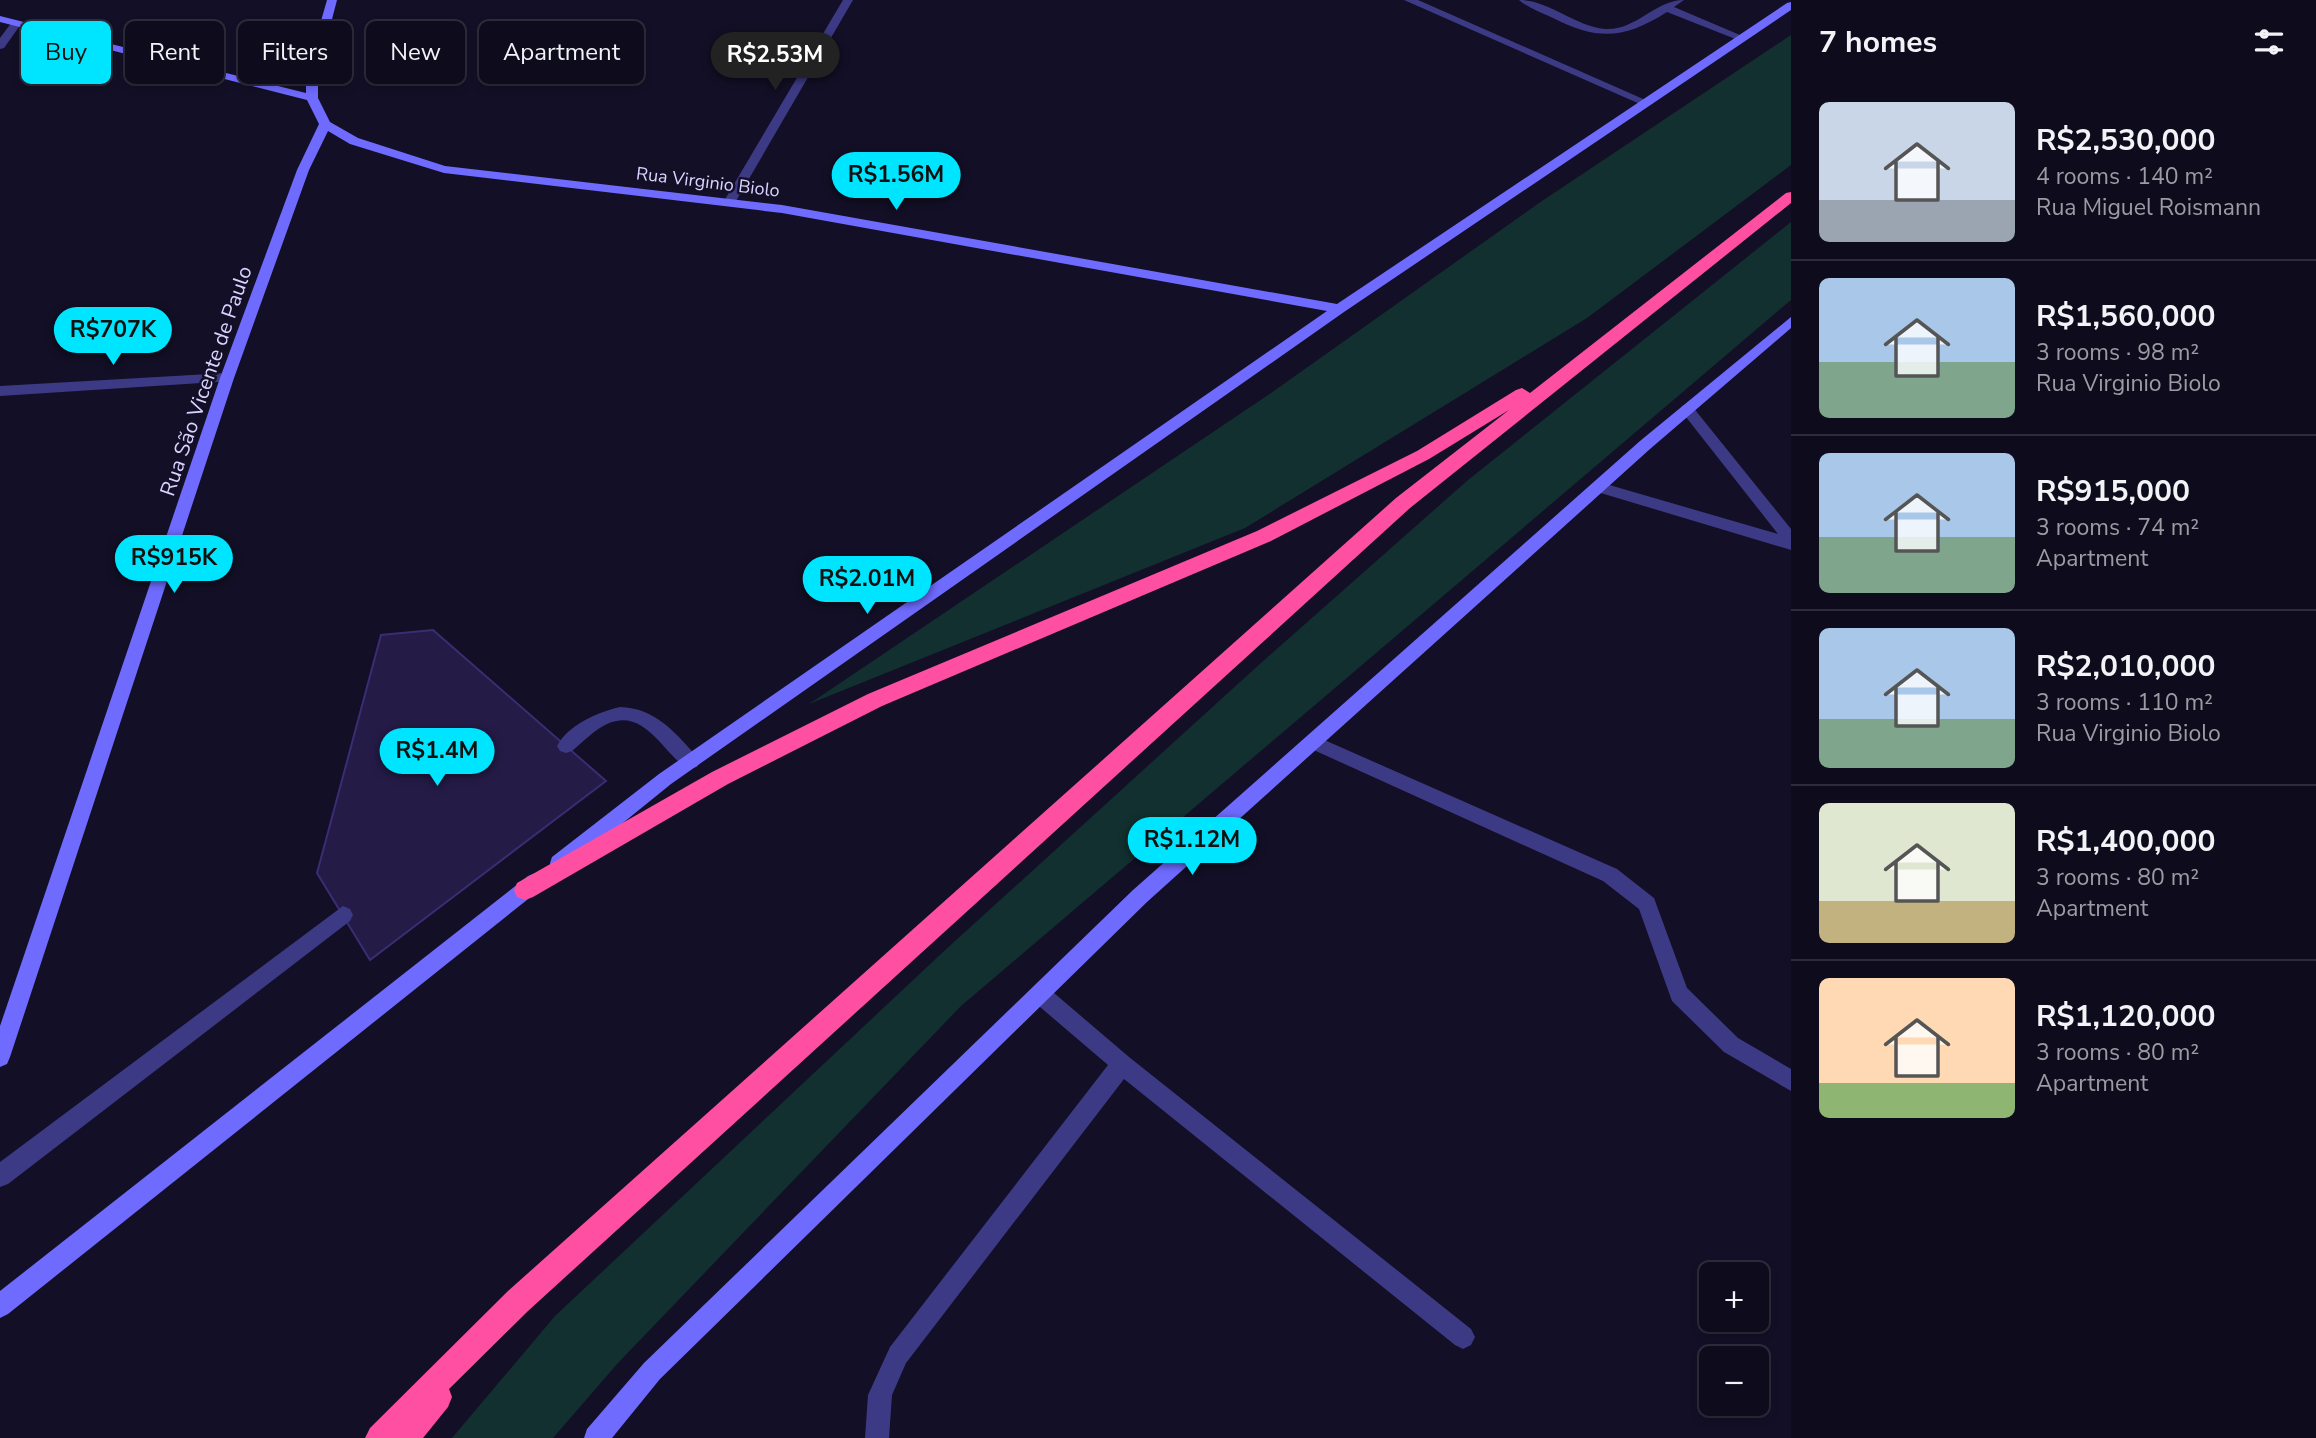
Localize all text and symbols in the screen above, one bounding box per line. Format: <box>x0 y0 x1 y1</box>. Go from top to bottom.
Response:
chip: Buy <box>21 21 111 84</box>
chip: Rent <box>125 21 224 84</box>
chip: Filters <box>238 21 352 84</box>
chip: New <box>366 21 465 84</box>
chip: Apartment <box>479 21 644 84</box>
text: 7 homes <box>1819 22 1937 63</box>
icon: filters <box>2250 23 2288 61</box>
pin: R$2.53M <box>710 32 840 92</box>
text: R$2.53M <box>727 39 823 70</box>
text: R$2,530,000 <box>2036 120 2215 161</box>
icon: home <box>1875 130 1959 214</box>
pin: R$1.56M <box>831 152 961 212</box>
text: R$1.56M <box>848 159 944 190</box>
street label: Rua Virginio Biolo <box>635 161 781 203</box>
text: 4 rooms · 140 m² <box>2036 161 2213 192</box>
text: Rua Miguel Roismann <box>2036 192 2261 223</box>
street label: Rua São Vicente de Paulo <box>153 262 259 500</box>
text: R$1,560,000 <box>2036 296 2215 337</box>
icon: home <box>1875 306 1959 390</box>
pin: R$707K <box>56 308 170 367</box>
text: R$707K <box>70 314 156 345</box>
text: 3 rooms · 98 m² <box>2036 337 2199 368</box>
text: Rua Virginio Biolo <box>2036 368 2221 399</box>
text: R$915,000 <box>2036 471 2190 512</box>
icon: home <box>1875 481 1959 565</box>
text: 3 rooms · 74 m² <box>2036 512 2199 543</box>
pin: R$915K <box>117 536 231 595</box>
text: R$915K <box>131 542 217 573</box>
text: Apartment <box>2036 543 2148 574</box>
pin: R$2.01M <box>802 556 932 616</box>
text: R$2.01M <box>819 563 915 594</box>
text: R$2,010,000 <box>2036 646 2215 687</box>
icon: home <box>1875 656 1959 740</box>
text: 3 rooms · 110 m² <box>2036 687 2213 718</box>
text: Rua Virginio Biolo <box>2036 718 2221 749</box>
pin: R$1.4M <box>380 728 494 788</box>
text: R$1.4M <box>396 735 478 766</box>
pin: R$1.12M <box>1127 818 1257 877</box>
text: R$1,400,000 <box>2036 821 2215 862</box>
text: R$1.12M <box>1144 824 1240 855</box>
icon: home <box>1875 831 1959 915</box>
text: 3 rooms · 80 m² <box>2036 862 2199 893</box>
text: Apartment <box>2036 893 2148 924</box>
text: R$1,120,000 <box>2036 996 2215 1037</box>
icon: home <box>1875 1006 1959 1090</box>
text: 3 rooms · 80 m² <box>2036 1037 2199 1068</box>
text: Apartment <box>2036 1068 2148 1099</box>
map controls <box>1699 1262 1769 1416</box>
button: + <box>1699 1262 1769 1332</box>
button: − <box>1699 1346 1769 1416</box>

